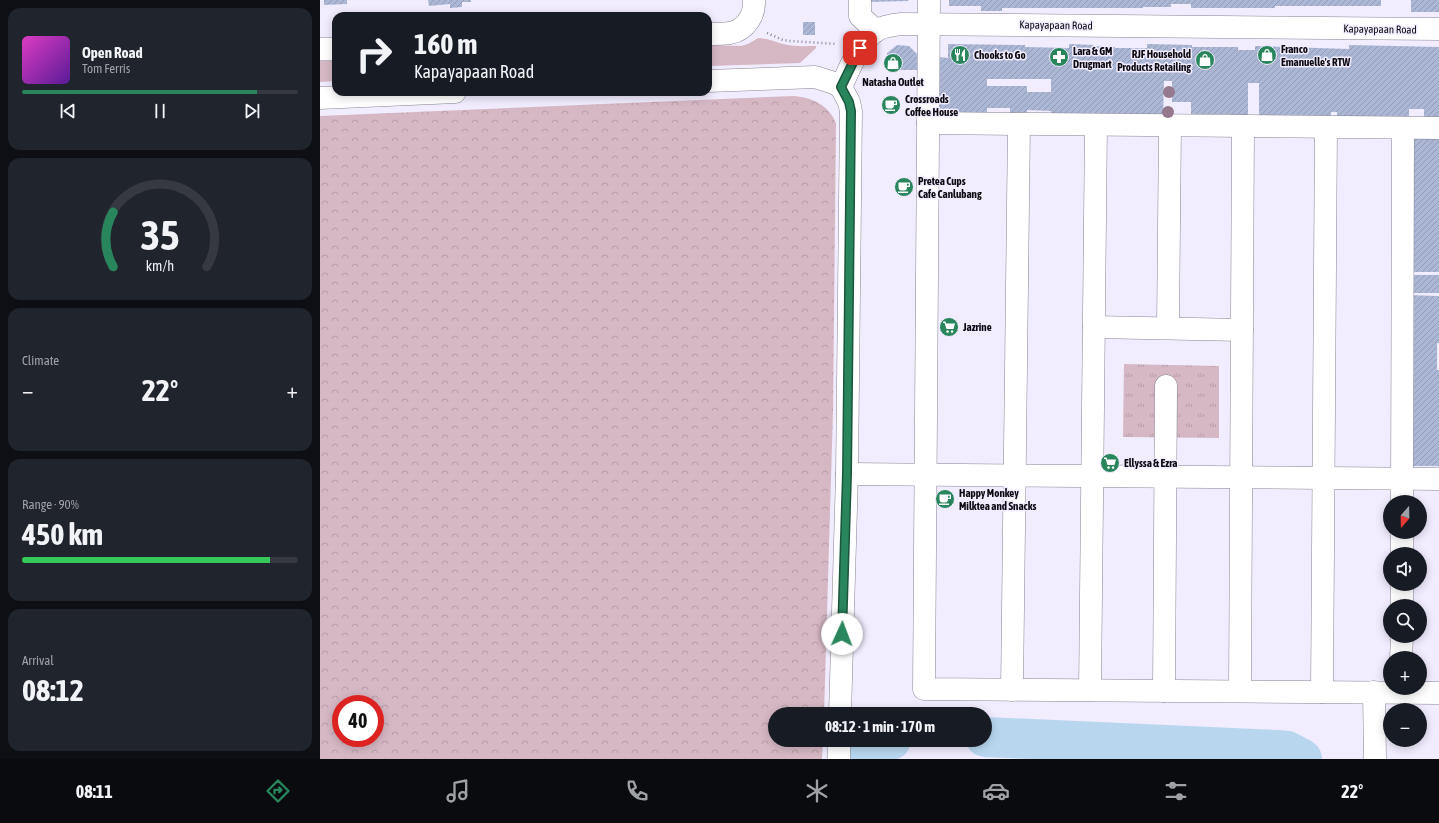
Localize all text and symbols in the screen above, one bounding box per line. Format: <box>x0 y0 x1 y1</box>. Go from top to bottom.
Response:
street label: Kapayapaan Road <box>1019 18 1093 32</box>
street label: Kapayapaan Road <box>1343 22 1417 36</box>
icon: right <box>348 28 400 80</box>
text: 160 m <box>414 28 477 60</box>
pin <box>843 31 877 65</box>
icon: arrive <box>849 37 871 59</box>
place label: Franco Emanuelle's RTW <box>1281 43 1351 68</box>
text: Open Road <box>82 44 143 61</box>
restaurant icon: Chooks to Go <box>949 44 971 66</box>
shop icon: Franco Emanuelle's RTW <box>1256 44 1278 66</box>
place label: Lara & GM Drugmart <box>1073 45 1113 70</box>
pharmacy icon: Lara & GM Drugmart <box>1048 46 1070 68</box>
place label: RJF Household Products Retailing <box>1117 48 1191 73</box>
place label: Chooks to Go <box>974 49 1026 61</box>
shop icon: RJF Household Products Retailing <box>1194 49 1216 71</box>
shop icon: Natasha Outlet <box>882 52 904 74</box>
text: Tom Ferris <box>82 61 130 76</box>
text: Kapayapaan Road <box>414 61 534 82</box>
place label: Natasha Outlet <box>862 76 925 88</box>
place label: Crossroads Coffee House <box>905 93 958 118</box>
cafe icon: Crossroads Coffee House <box>880 94 902 116</box>
icon: previous <box>57 100 79 122</box>
icon: pause <box>149 100 171 122</box>
icon: next <box>241 100 263 122</box>
place label: Pretea Cups Cafe Canlubang <box>918 175 982 200</box>
cafe icon: Pretea Cups Cafe Canlubang <box>893 176 915 198</box>
text: 35 <box>140 211 180 259</box>
text: km/h <box>146 258 174 274</box>
supermarket icon: Jazrine <box>938 316 960 338</box>
place label: Jazrine <box>962 321 992 333</box>
text: Climate <box>22 353 59 368</box>
text: 22° <box>142 373 178 407</box>
text: − <box>22 377 33 403</box>
text: + <box>287 377 298 403</box>
supermarket icon: Ellyssa & Ezra <box>1099 452 1121 474</box>
place label: Ellyssa & Ezra <box>1124 457 1177 469</box>
place label: Happy Monkey Milktea and Snacks <box>959 487 1036 512</box>
cafe icon: Happy Monkey Milktea and Snacks <box>934 488 956 510</box>
north arrow <box>1383 495 1427 539</box>
map controls <box>1383 495 1427 747</box>
text: Range · 90% <box>22 497 79 512</box>
text: 450 km <box>22 517 103 551</box>
button: sound <box>1383 547 1427 591</box>
button: search <box>1383 599 1427 643</box>
position arrow <box>821 613 863 655</box>
button: + <box>1383 651 1427 695</box>
text: Arrival <box>22 653 54 668</box>
text: 08:12 <box>22 673 84 707</box>
speed limit sign: 40 <box>332 695 384 747</box>
button: − <box>1383 703 1427 747</box>
text: 08:12 · 1 min · 170 m <box>825 718 935 735</box>
icon: directions <box>264 777 292 805</box>
icon: music <box>444 777 472 805</box>
icon: phone <box>623 777 651 805</box>
icon: climate <box>803 777 831 805</box>
icon: car <box>982 777 1010 805</box>
icon: filters <box>1162 777 1190 805</box>
text: 08:11 <box>76 781 113 802</box>
text: 22° <box>1341 781 1363 802</box>

